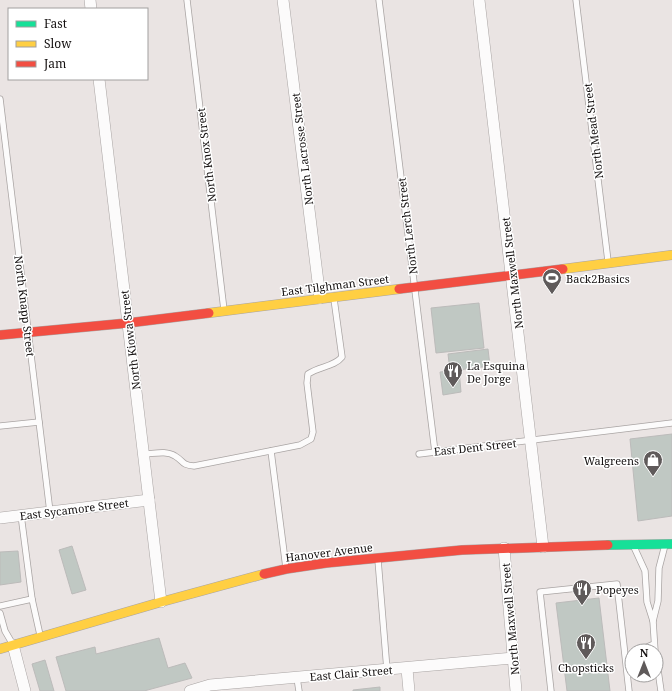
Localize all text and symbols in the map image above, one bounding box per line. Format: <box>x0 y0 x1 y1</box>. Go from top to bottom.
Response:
legend <box>8 8 148 80</box>
text: Fast <box>44 15 67 32</box>
text: Slow <box>44 35 72 52</box>
text: Jam <box>43 55 66 72</box>
street label: North Mead Street <box>580 82 606 180</box>
street label: North Lacrosse Street <box>288 92 316 206</box>
street label: North Knox Street <box>193 107 219 203</box>
street label: North Lerch Street <box>394 177 420 275</box>
street label: North Maxwell Street <box>498 216 526 330</box>
street label: North Knapp Street <box>11 255 39 357</box>
sports icon: Back2Basics <box>541 267 563 295</box>
street label: East Tilghman Street <box>280 271 390 299</box>
place label: Back2Basics <box>566 271 630 286</box>
street label: North Kiowa Street <box>116 289 144 391</box>
place label: La Esquina De Jorge <box>467 358 525 386</box>
restaurant icon: La Esquina De Jorge <box>442 360 464 388</box>
street label: East Dent Street <box>433 435 517 459</box>
shop icon: Walgreens <box>642 449 664 477</box>
place label: Walgreens <box>584 453 639 468</box>
street label: East Sycamore Street <box>19 495 129 523</box>
street label: Hanover Avenue <box>284 539 374 565</box>
street label: North Maxwell Street <box>498 562 522 676</box>
restaurant icon: Popeyes <box>571 578 593 606</box>
place label: Popeyes <box>596 582 639 597</box>
restaurant icon: Chopsticks <box>575 632 597 660</box>
north arrow <box>624 643 664 683</box>
text: N <box>640 645 649 660</box>
place label: Chopsticks <box>558 660 614 675</box>
street label: East Clair Street <box>309 662 393 684</box>

